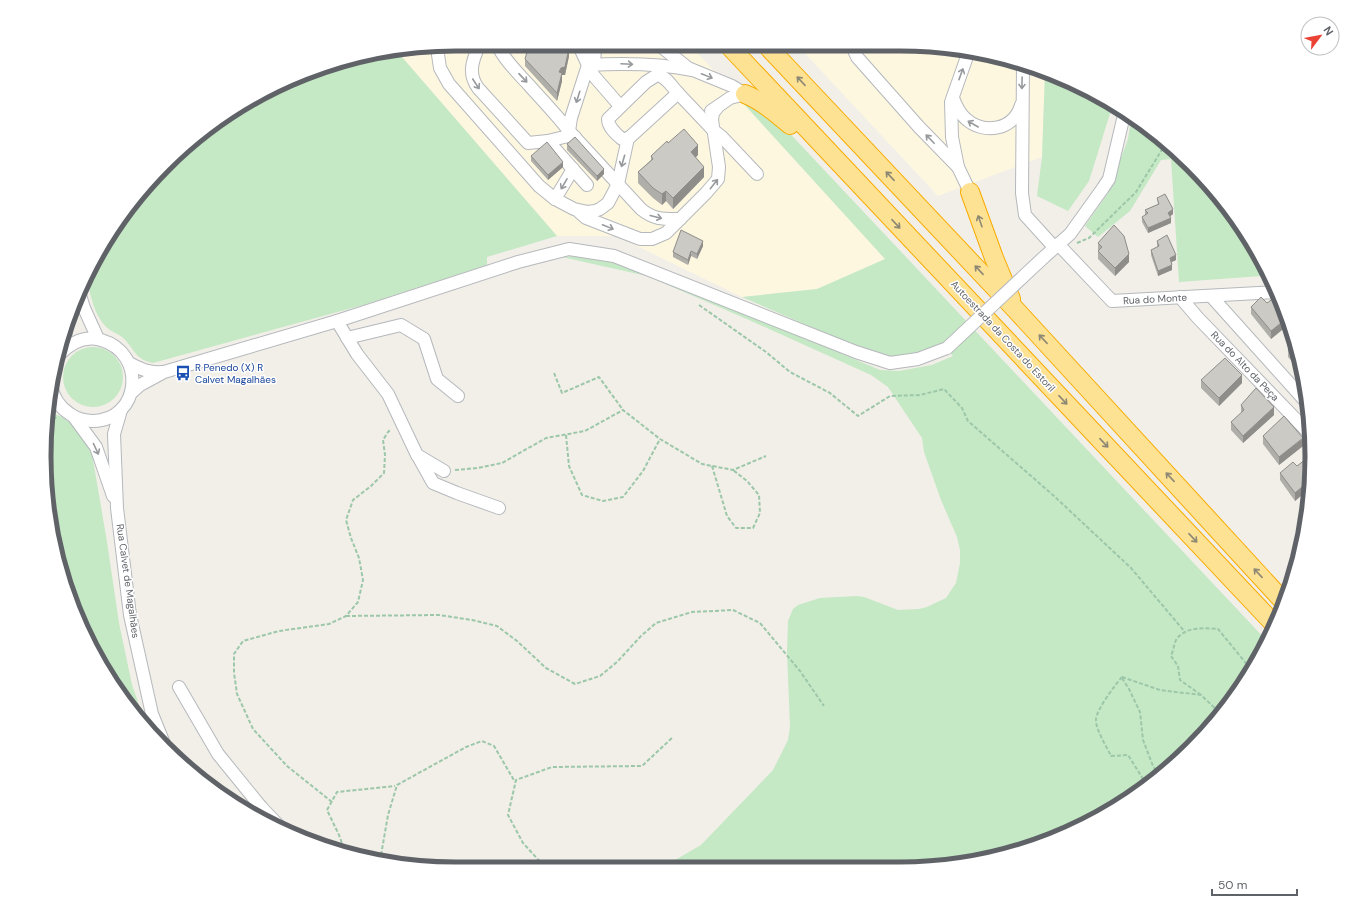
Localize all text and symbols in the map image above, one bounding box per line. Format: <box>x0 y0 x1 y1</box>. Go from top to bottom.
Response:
north arrow <box>1300 16 1340 56</box>
text: N <box>1320 24 1337 38</box>
one-way arrow <box>620 60 633 68</box>
one-way arrow <box>958 68 965 81</box>
one-way arrow <box>700 72 712 80</box>
one-way arrow <box>518 73 528 83</box>
one-way arrow <box>796 76 805 86</box>
one-way arrow <box>1019 76 1026 89</box>
one-way arrow <box>472 78 480 89</box>
one-way arrow <box>573 91 581 103</box>
one-way arrow <box>967 119 979 127</box>
one-way arrow <box>926 134 935 144</box>
one-way arrow <box>619 154 626 167</box>
one-way arrow <box>885 171 895 181</box>
one-way arrow <box>559 178 567 190</box>
one-way arrow <box>709 179 718 190</box>
one-way arrow <box>650 214 663 221</box>
one-way arrow <box>976 214 983 227</box>
one-way arrow <box>892 219 901 229</box>
one-way arrow <box>601 224 613 231</box>
one-way arrow <box>975 266 984 276</box>
street label: Autoestrada da Costa do Estoril <box>948 278 1058 394</box>
street label: Rua do Monte <box>1123 291 1188 307</box>
street label: Rua do Alto da Peça <box>1208 328 1282 404</box>
one-way arrow <box>1038 334 1047 344</box>
place label: R Penedo (X) R Calvet Magalhães <box>195 361 276 386</box>
bus stop icon: R Penedo (X) R Calvet Magalhães <box>174 364 192 382</box>
one-way arrow <box>1058 394 1067 404</box>
one-way arrow <box>1099 438 1109 448</box>
one-way arrow <box>93 443 100 455</box>
one-way arrow <box>1165 472 1175 482</box>
street label: Rua Calvet de Magalhães <box>114 523 142 639</box>
one-way arrow <box>1188 533 1198 543</box>
one-way arrow <box>1253 568 1263 578</box>
scale bar <box>1212 871 1297 897</box>
text: 50 m <box>1218 877 1247 893</box>

